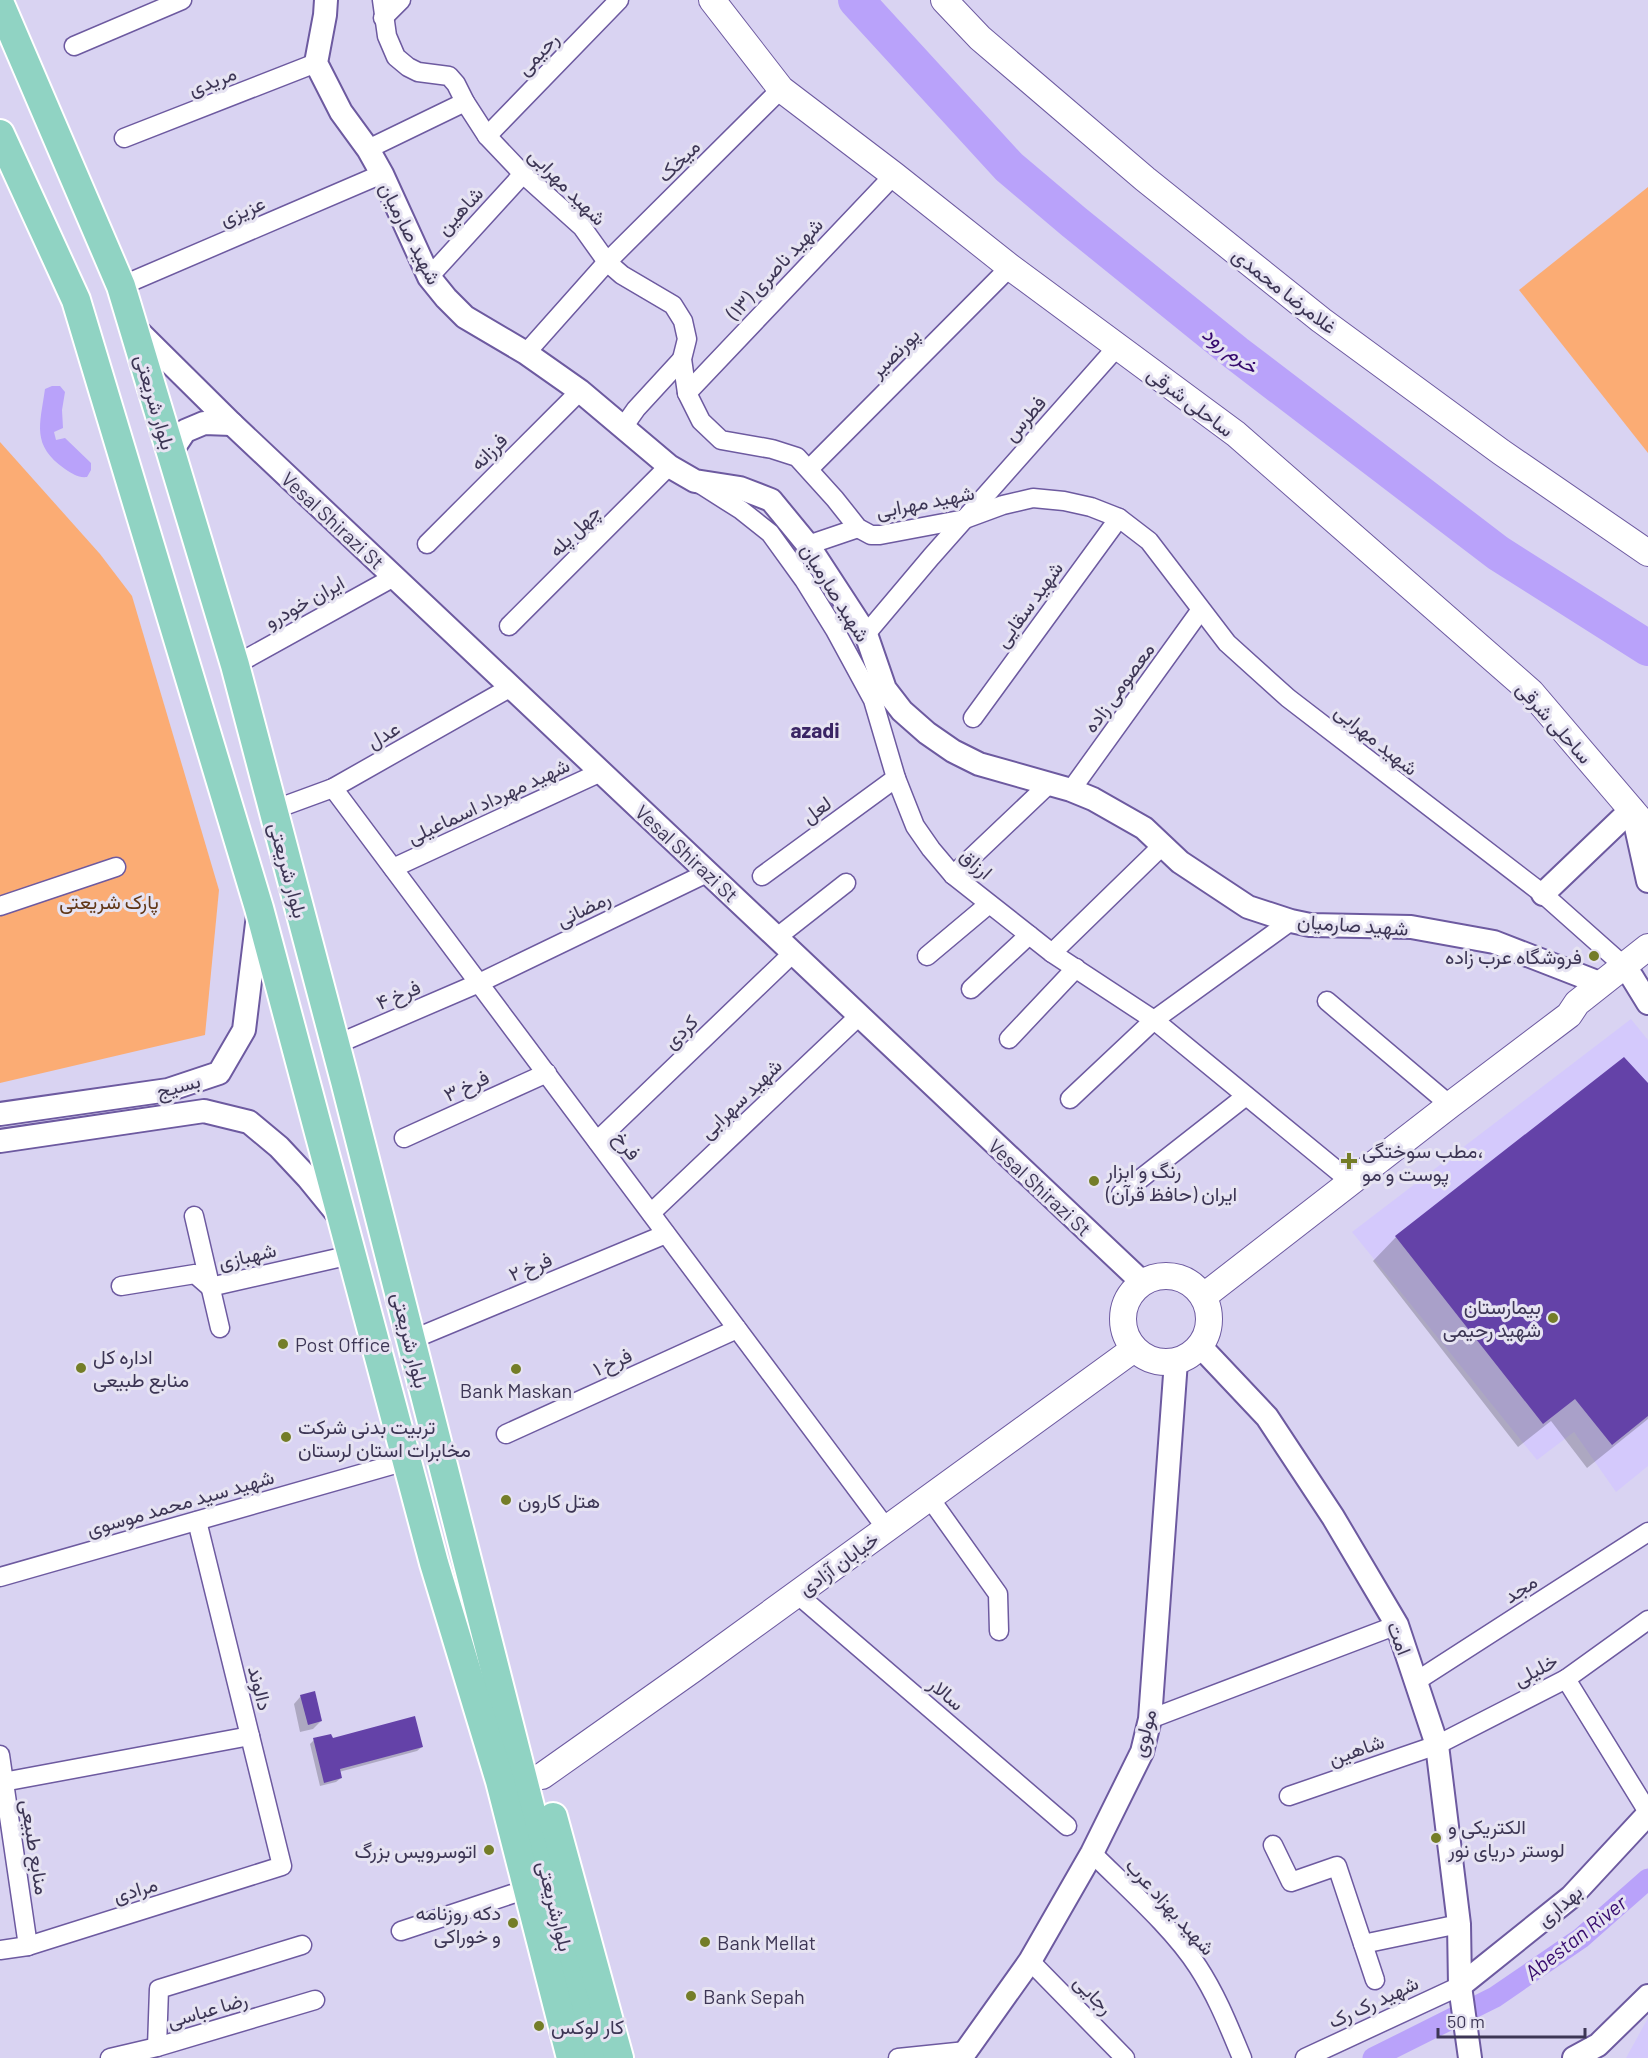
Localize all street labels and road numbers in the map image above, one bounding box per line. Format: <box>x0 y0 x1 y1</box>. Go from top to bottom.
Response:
street label: رحیمی <box>511 26 565 81</box>
street label: مریدی <box>185 60 240 102</box>
street label: میخک <box>652 134 705 187</box>
street label: شهید مهرابی <box>523 142 612 231</box>
street label: شهید صارمیان <box>373 178 447 289</box>
street label: شاهين <box>431 181 488 240</box>
street label: عزیزی <box>216 190 269 232</box>
street label: شهید ناصری (۱۳) <box>720 212 829 326</box>
street label: غلامرضا محمدی <box>1227 242 1342 340</box>
street label: پورنصیر <box>864 322 926 385</box>
street label: بلوار شریعتی <box>129 352 181 453</box>
street label: ساحلی شرقی <box>1142 361 1239 443</box>
street label: فطرس <box>998 390 1052 447</box>
street label: فرزانه <box>464 427 513 476</box>
street label: Vesal Shirazi St <box>277 466 389 574</box>
street label: شهید مهرابی <box>874 480 977 524</box>
street label: چهل پله <box>543 499 607 563</box>
street label: شهید صارمیان <box>795 538 876 647</box>
street label: شهید سقایی <box>989 556 1069 653</box>
street label: ایران خودرو <box>260 569 349 634</box>
street label: معصومی زاده <box>1077 637 1160 738</box>
street label: ساحلی شرقی <box>1510 676 1598 769</box>
street label: شهید مهرابی <box>1329 698 1423 781</box>
street label: عدل <box>362 715 404 754</box>
street label: شهید مهرداد اسماعیلی <box>403 752 574 850</box>
street label: لعل <box>797 790 836 829</box>
street label: Vesal Shirazi St <box>631 799 743 907</box>
street label: بلوار شریعتی <box>263 820 313 921</box>
street label: ارزاق <box>955 842 998 885</box>
street label: رمضانی <box>552 885 615 933</box>
street label: شهید صارمیان <box>1296 908 1409 942</box>
street label: فرخ ۴ <box>372 974 425 1017</box>
street label: کردی <box>658 1009 704 1055</box>
street label: شهید سهرابی <box>694 1053 788 1145</box>
street label: فرخ ۳ <box>439 1064 494 1109</box>
street label: بسیج <box>153 1068 204 1105</box>
street label: فرخ <box>607 1126 647 1166</box>
street label: Vesal Shirazi St <box>984 1133 1096 1241</box>
street label: شهبازی <box>216 1237 279 1275</box>
street label: فرخ ۲ <box>505 1246 556 1289</box>
street label: بلوار شریعتی <box>386 1290 434 1391</box>
street label: فرخ ۱ <box>589 1342 636 1383</box>
street label: شهید سید محمد موسوی <box>83 1464 277 1542</box>
street label: خیابان آزادی <box>793 1526 884 1602</box>
street label: مجد <box>1499 1568 1542 1608</box>
street label: امت <box>1383 1618 1417 1658</box>
street label: خلیلی <box>1509 1648 1562 1691</box>
street label: دالوند <box>242 1663 278 1713</box>
street label: سالار <box>922 1670 970 1716</box>
street label: مولوی <box>1126 1707 1162 1760</box>
street label: شاهین <box>1325 1728 1387 1771</box>
street label: منابع طبیعی <box>14 1798 55 1897</box>
street label: شهید بهزاد عرب <box>1120 1853 1221 1961</box>
street label: بلوارشریعتی <box>531 1858 579 1954</box>
street label: مرادی <box>110 1871 161 1909</box>
street label: بهداری <box>1531 1879 1588 1933</box>
street label: رجایی <box>1068 1969 1119 2020</box>
street label: شهید رک رک <box>1324 1970 1423 2034</box>
street label: رضا عباسی <box>164 1986 251 2034</box>

